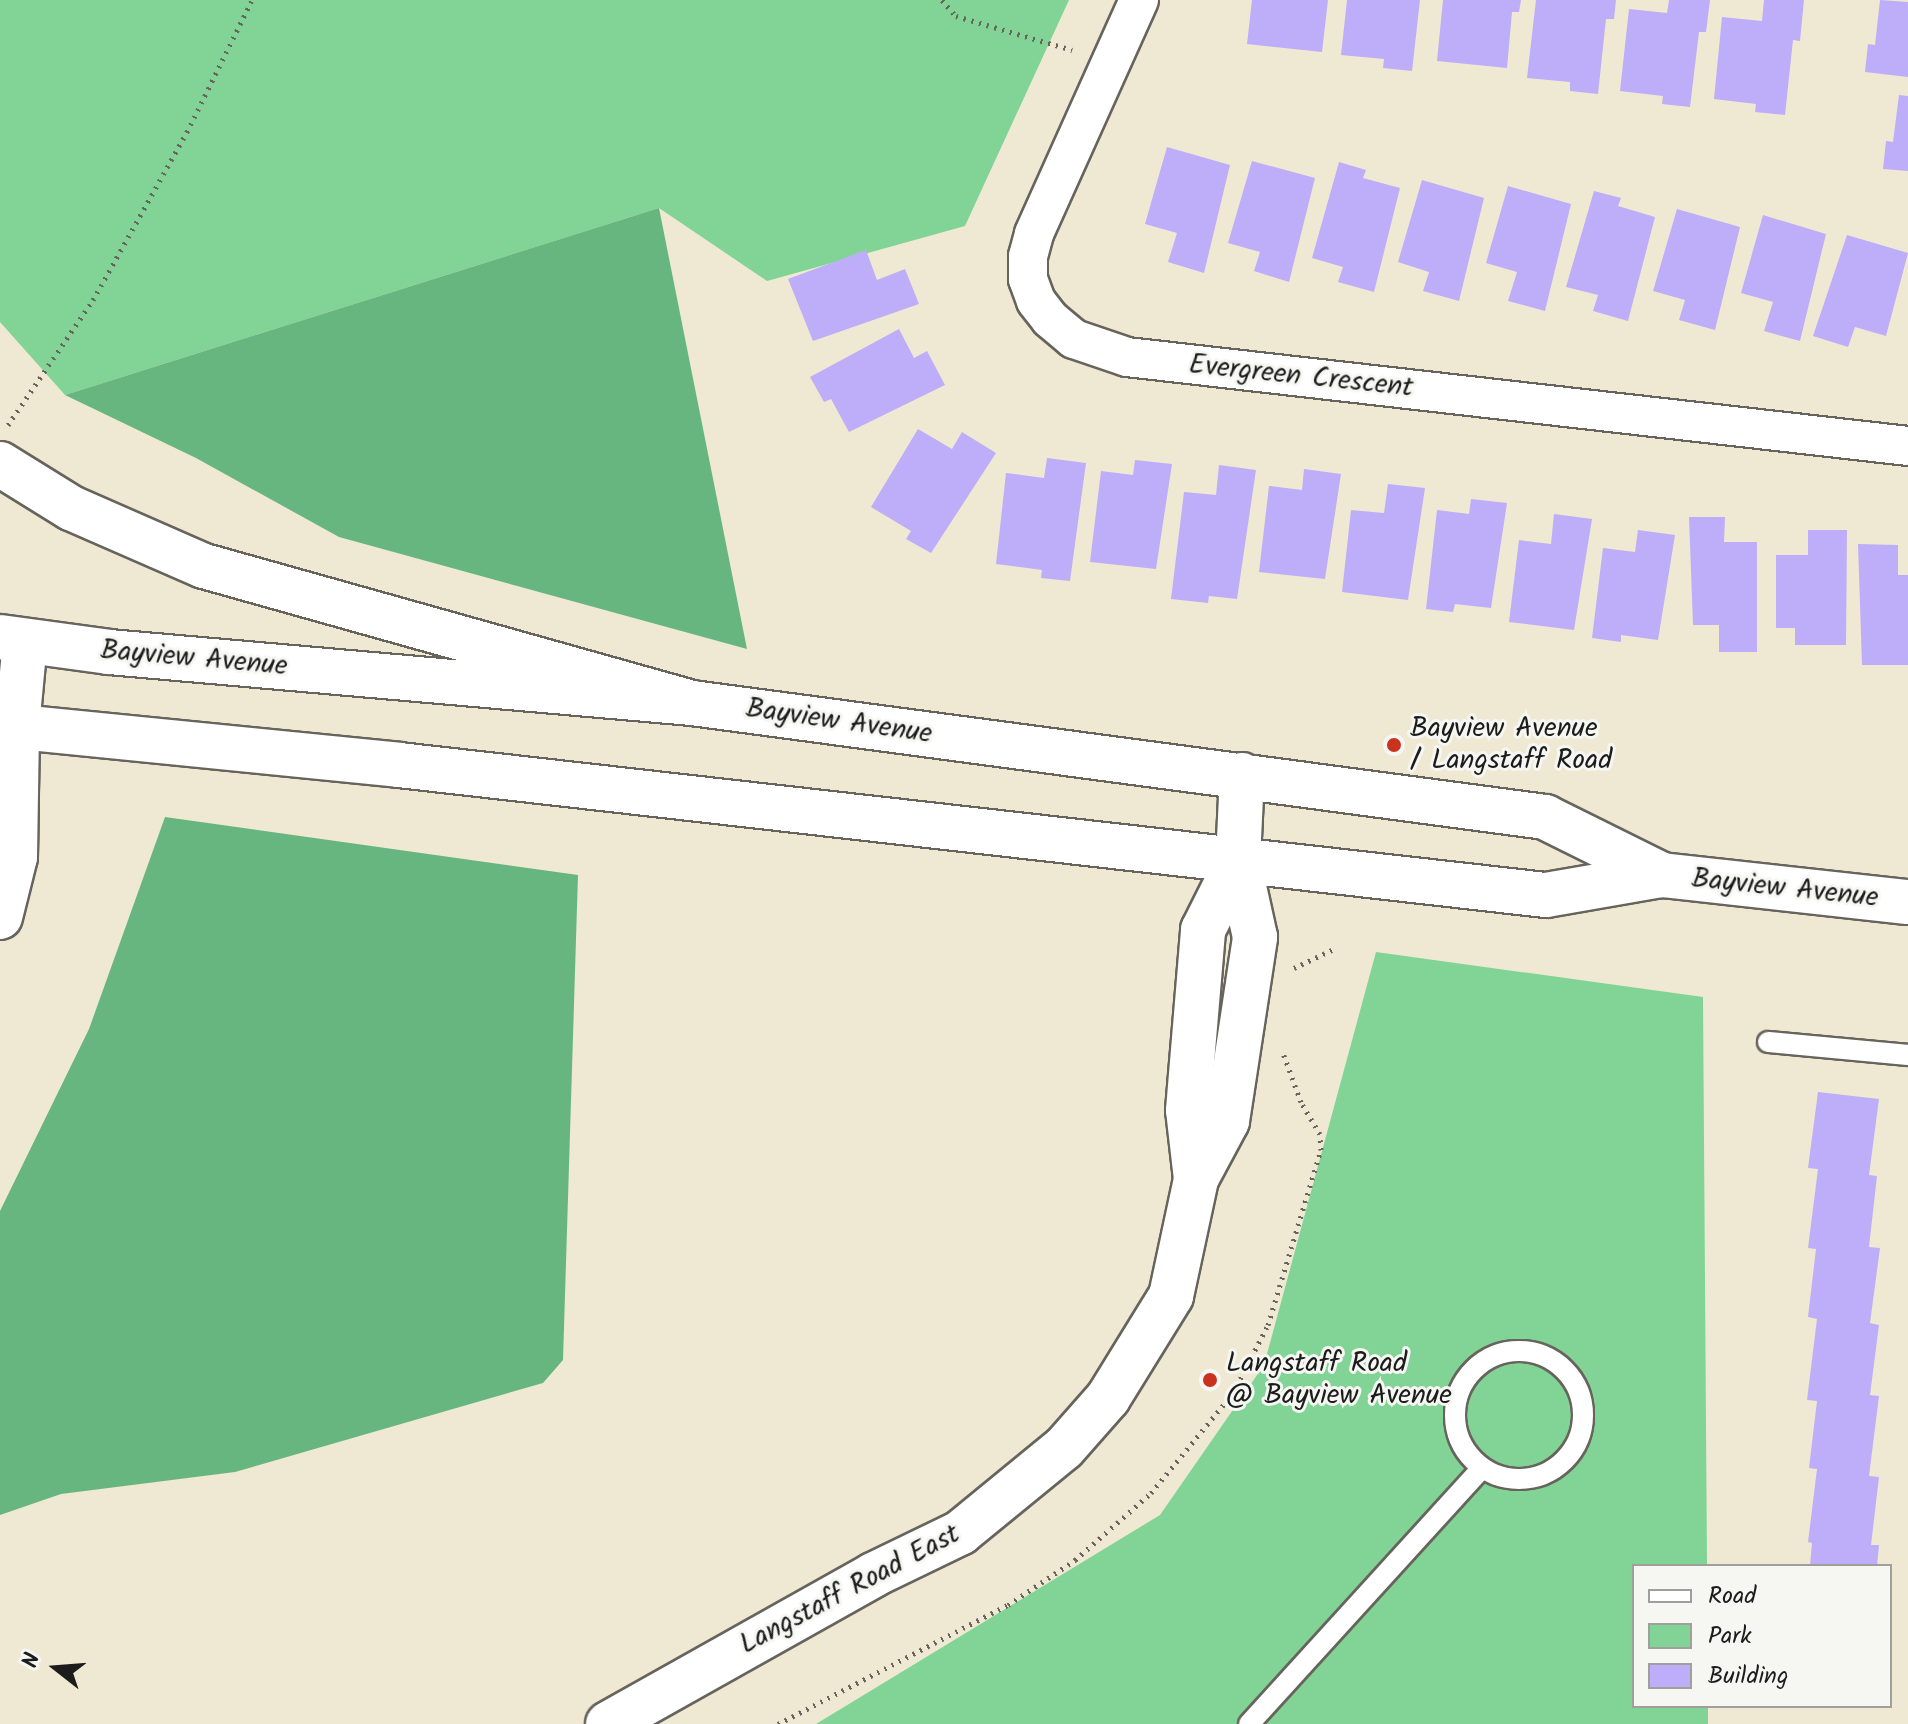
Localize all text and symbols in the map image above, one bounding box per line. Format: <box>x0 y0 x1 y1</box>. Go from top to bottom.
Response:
street label: Evergreen Crescent <box>1187 349 1415 405</box>
street label: Bayview Avenue <box>99 634 289 684</box>
street label: Bayview Avenue <box>744 692 934 752</box>
place label: Bayview Avenue / Langstaff Road <box>1410 712 1612 778</box>
marker: Bayview Avenue / Langstaff Road <box>1385 736 1403 754</box>
street label: Bayview Avenue <box>1690 862 1880 916</box>
place label: Langstaff Road @ Bayview Avenue <box>1226 1347 1452 1413</box>
marker: Langstaff Road @ Bayview Avenue <box>1201 1371 1219 1389</box>
street label: Langstaff Road East <box>734 1518 966 1662</box>
legend <box>1632 1564 1892 1708</box>
text: Road <box>1708 1577 1756 1616</box>
text: Park <box>1708 1617 1752 1656</box>
north arrow <box>16 1628 96 1708</box>
text: N <box>14 1649 51 1673</box>
text: Building <box>1708 1657 1788 1696</box>

